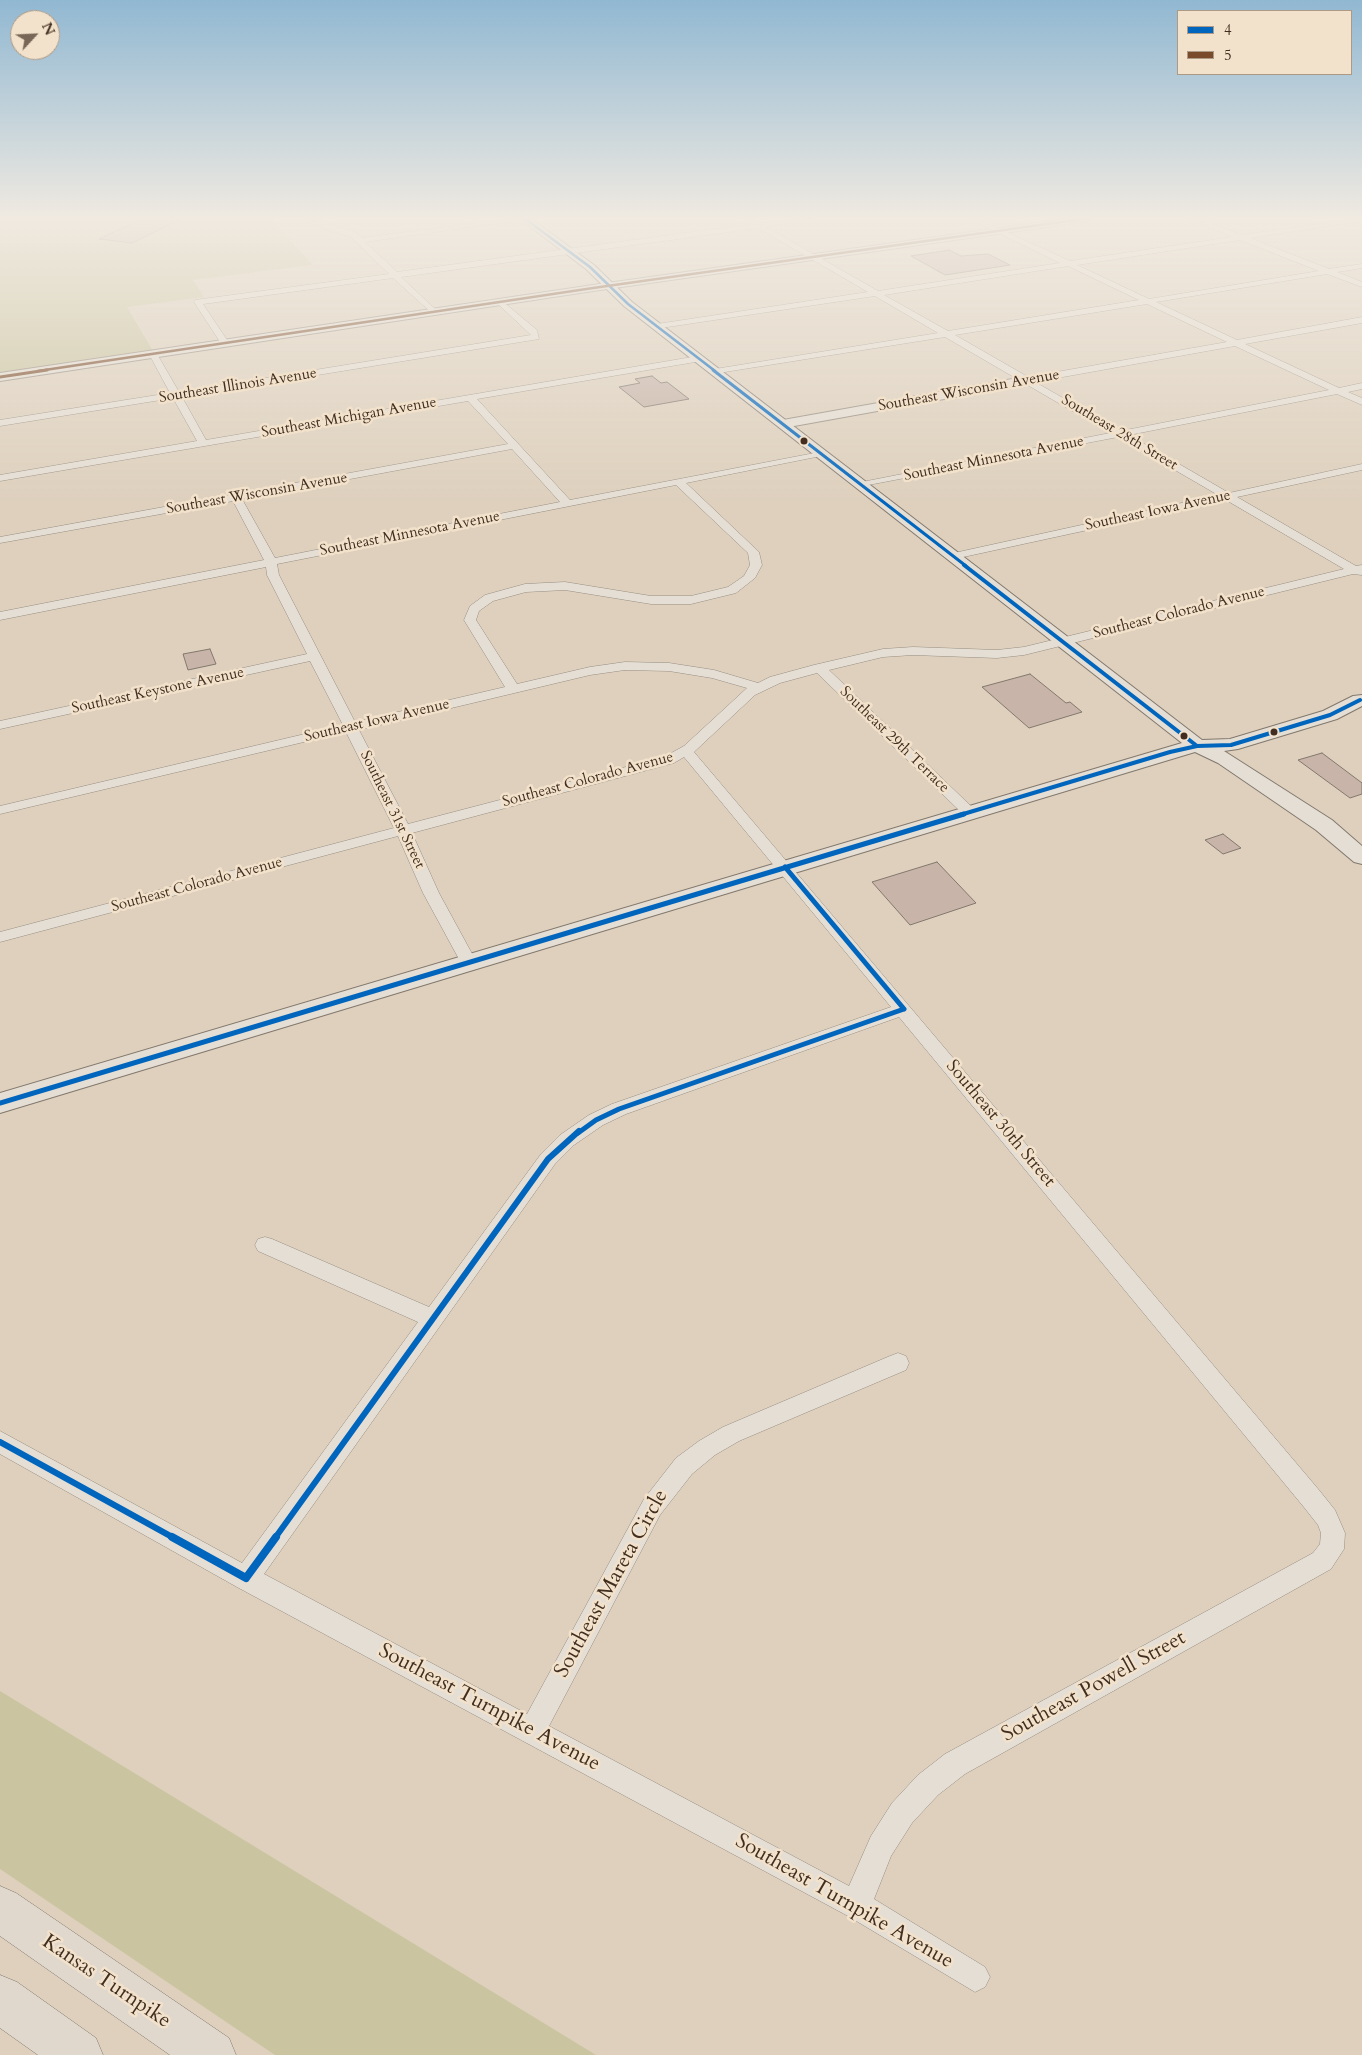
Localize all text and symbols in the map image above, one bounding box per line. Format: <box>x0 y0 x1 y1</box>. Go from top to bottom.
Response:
north arrow <box>10 10 60 60</box>
legend <box>1177 10 1352 75</box>
text: N <box>37 19 59 38</box>
text: 4 <box>1224 20 1232 40</box>
text: 5 <box>1224 45 1232 65</box>
street label: Southeast Illinois Avenue <box>158 365 318 407</box>
street label: Southeast Wisconsin Avenue <box>877 366 1061 416</box>
street label: Southeast 28th Street <box>1058 391 1180 475</box>
street label: Southeast Michigan Avenue <box>260 394 438 442</box>
street label: Southeast Minnesota Avenue <box>902 433 1086 485</box>
unlabelled marker <box>799 436 809 446</box>
street label: Southeast Wisconsin Avenue <box>165 469 349 519</box>
street label: Southeast Iowa Avenue <box>1084 487 1232 535</box>
street label: Southeast Minnesota Avenue <box>318 508 502 560</box>
street label: Southeast Colorado Avenue <box>1091 583 1267 643</box>
street label: Southeast Keystone Avenue <box>70 664 246 718</box>
street label: Southeast 29th Terrace <box>836 683 952 797</box>
street label: Southeast Iowa Avenue <box>303 696 451 746</box>
unlabelled marker <box>1269 727 1279 737</box>
unlabelled marker <box>1179 731 1189 741</box>
street label: Southeast 31st Street <box>356 748 428 872</box>
street label: Southeast Colorado Avenue <box>501 749 675 811</box>
street label: Southeast Colorado Avenue <box>110 854 284 916</box>
street label: Southeast 30th Street <box>941 1056 1059 1192</box>
street label: Southeast Mareta Circle <box>550 1486 674 1682</box>
street label: Southeast Powell Street <box>998 1626 1190 1748</box>
street label: Southeast Turnpike Avenue <box>374 1639 604 1777</box>
street label: Southeast Turnpike Avenue <box>730 1829 958 1975</box>
street label: Kansas Turnpike <box>37 1930 175 2034</box>

